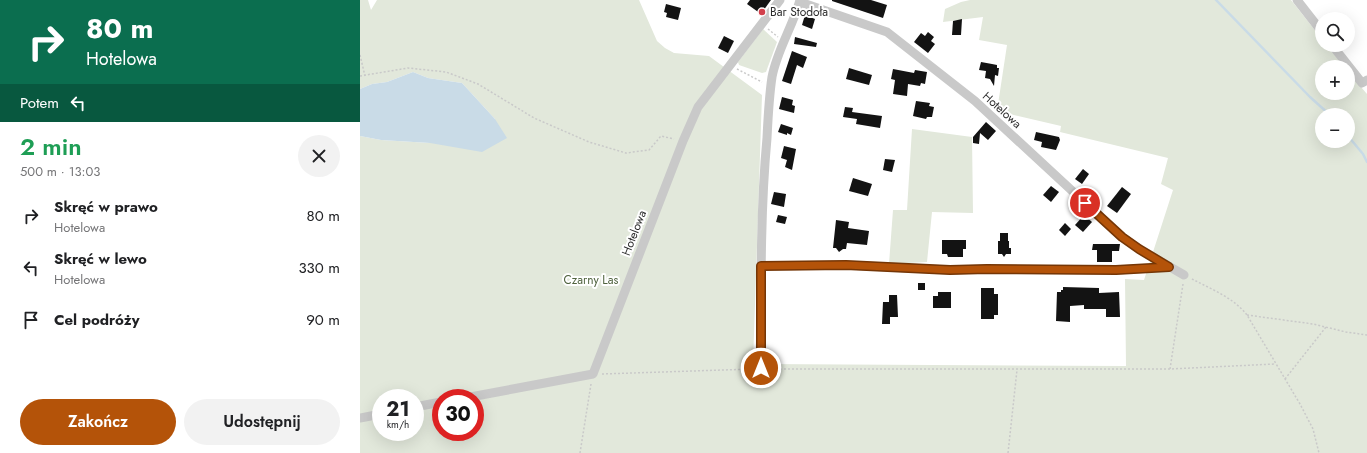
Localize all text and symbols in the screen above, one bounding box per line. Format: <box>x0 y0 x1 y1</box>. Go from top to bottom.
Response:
place label: Bar Stodoła <box>770 3 828 21</box>
marker: Bar Stodoła <box>757 7 767 17</box>
text: 80 m <box>86 8 153 49</box>
map controls <box>1315 12 1355 148</box>
button: search <box>1315 12 1355 52</box>
icon: right <box>20 16 72 68</box>
text: Hotelowa <box>86 46 157 72</box>
button: + <box>1315 60 1355 100</box>
street label: Hotelowa <box>978 87 1026 133</box>
text: Potem <box>20 92 59 114</box>
icon: left <box>67 92 89 114</box>
button: − <box>1315 108 1355 148</box>
text: 2 min <box>20 129 82 164</box>
button: close <box>298 135 340 177</box>
text: 500 m · 13:03 <box>20 162 100 181</box>
pin <box>1068 186 1102 220</box>
icon: arrive <box>1074 192 1096 214</box>
text: Skręć w prawo <box>54 196 158 218</box>
icon: right <box>20 205 42 227</box>
text: 80 m <box>307 205 340 227</box>
street label: Hotelowa <box>617 208 651 258</box>
text: Hotelowa <box>54 218 105 237</box>
text: Skręć w lewo <box>54 248 147 270</box>
icon: left <box>20 257 42 279</box>
text: 330 m <box>298 257 340 279</box>
text: Hotelowa <box>54 270 105 289</box>
park label: Czarny Las <box>564 271 619 289</box>
icon: arrive <box>20 309 42 331</box>
text: Cel podróży <box>54 309 139 331</box>
text: 90 m <box>306 309 340 331</box>
position arrow <box>740 347 782 389</box>
speed limit sign: 30 <box>432 389 484 441</box>
text: 21 <box>386 395 410 424</box>
button: Zakończ <box>20 399 176 445</box>
button: Udostępnij <box>184 399 340 445</box>
text: km/h <box>387 417 409 432</box>

